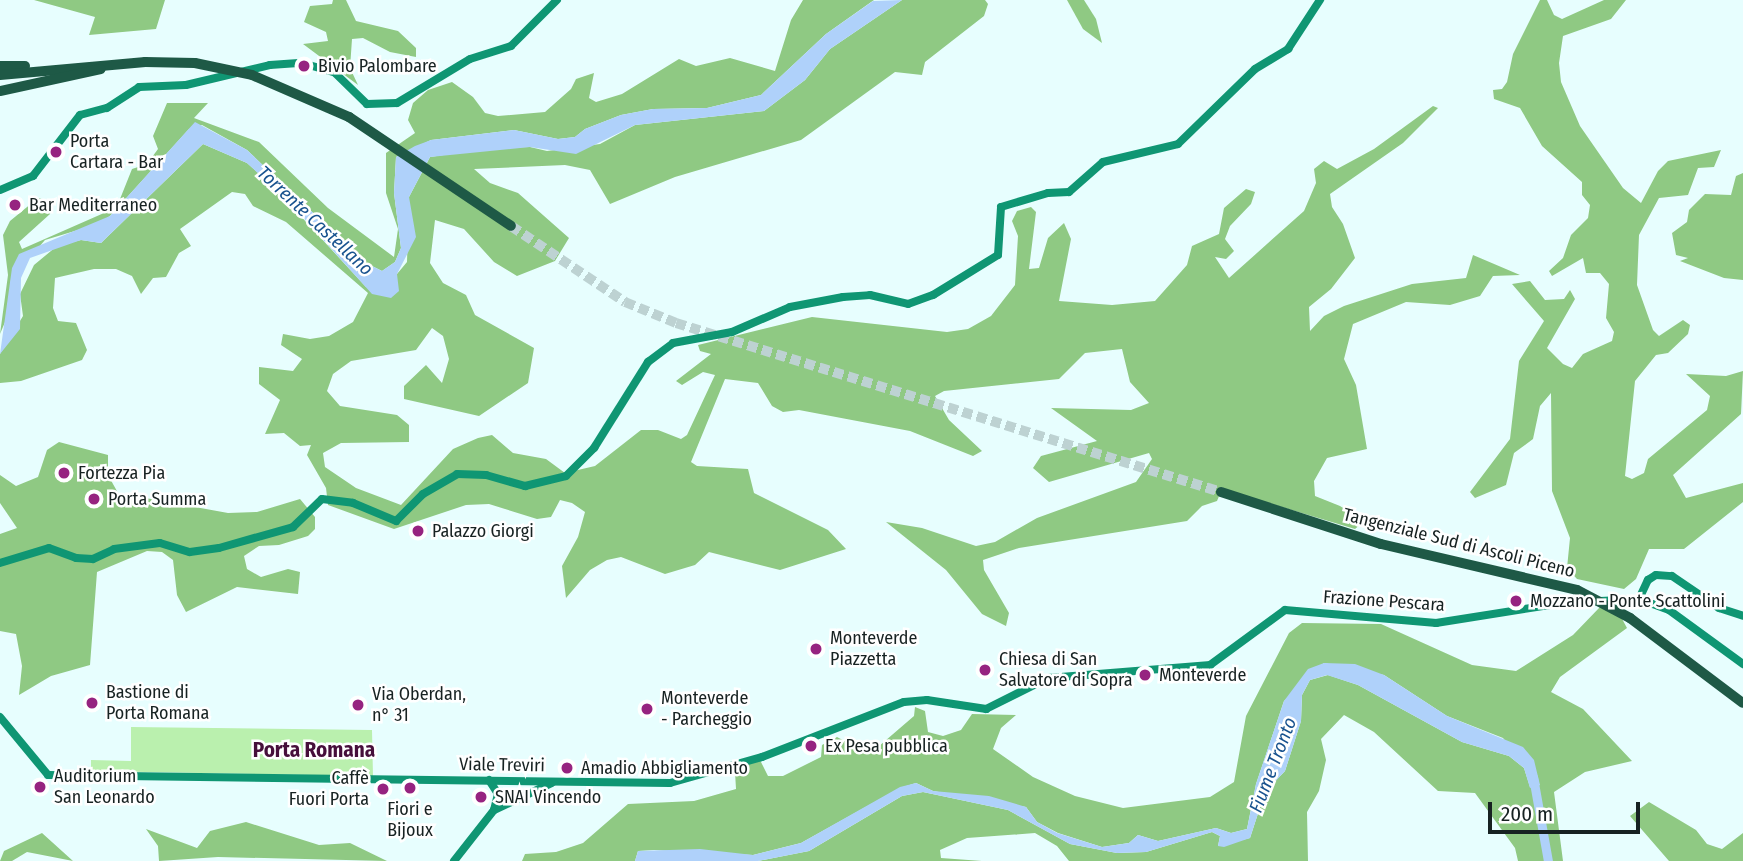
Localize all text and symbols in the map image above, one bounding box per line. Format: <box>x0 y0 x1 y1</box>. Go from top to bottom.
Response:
place label: Bivio Palombare <box>318 55 437 77</box>
marker: Bivio Palombare <box>296 58 312 74</box>
place label: Porta Cartara - Bar <box>70 131 163 174</box>
marker: Porta Cartara - Bar <box>48 144 64 160</box>
water label: Torrente Castellano <box>252 162 378 280</box>
place label: Bar Mediterraneo <box>29 194 157 216</box>
marker: Bar Mediterraneo <box>7 197 23 213</box>
place label: Fortezza Pia <box>78 462 165 484</box>
marker: Fortezza Pia <box>56 465 72 481</box>
place label: Porta Summa <box>108 488 206 510</box>
marker: Porta Summa <box>86 491 102 507</box>
street label: Tangenziale Sud di Ascoli Piceno <box>1341 504 1577 582</box>
place label: Palazzo Giorgi <box>432 520 534 542</box>
marker: Palazzo Giorgi <box>410 523 426 539</box>
street label: Frazione Pescara <box>1322 586 1446 616</box>
place label: Mozzano - Ponte Scattolini <box>1530 590 1725 612</box>
marker: Mozzano - Ponte Scattolini <box>1508 593 1524 609</box>
place label: Monteverde Piazzetta <box>830 628 917 670</box>
marker: Monteverde Piazzetta <box>808 641 824 657</box>
place label: Chiesa di San Salvatore di Sopra <box>999 649 1133 692</box>
marker: Chiesa di San Salvatore di Sopra <box>977 662 993 678</box>
place label: Monteverde <box>1159 664 1246 686</box>
marker: Monteverde <box>1137 667 1153 683</box>
place label: Bastione di Porta Romana <box>106 682 209 724</box>
place label: Via Oberdan, n° 31 <box>372 684 466 726</box>
place label: Monteverde - Parcheggio <box>661 688 752 730</box>
marker: Bastione di Porta Romana <box>84 695 100 711</box>
marker: Via Oberdan, n° 31 <box>350 697 366 713</box>
marker: Monteverde - Parcheggio <box>639 701 655 717</box>
water label: Fiume Tronto <box>1244 714 1302 816</box>
place label: Ex Pesa pubblica <box>825 735 948 757</box>
district label: Porta Romana <box>253 737 375 763</box>
marker: Ex Pesa pubblica <box>803 738 819 754</box>
street label: Viale Treviri <box>459 753 545 777</box>
place label: Amadio Abbigliamento <box>581 757 748 779</box>
marker: Amadio Abbigliamento <box>559 760 575 776</box>
place label: Auditorium San Leonardo <box>54 766 155 808</box>
place label: Caffè Fuori Porta <box>289 768 369 810</box>
marker: Auditorium San Leonardo <box>32 779 48 795</box>
marker: Fiori e Bijoux <box>402 780 418 796</box>
marker: Caffè Fuori Porta <box>375 781 391 797</box>
place label: SNAI Vincendo <box>495 786 601 808</box>
scale bar <box>1491 788 1643 832</box>
marker: SNAI Vincendo <box>473 789 489 805</box>
place label: Fiori e Bijoux <box>387 799 433 842</box>
text: 200 m <box>1501 801 1553 827</box>

